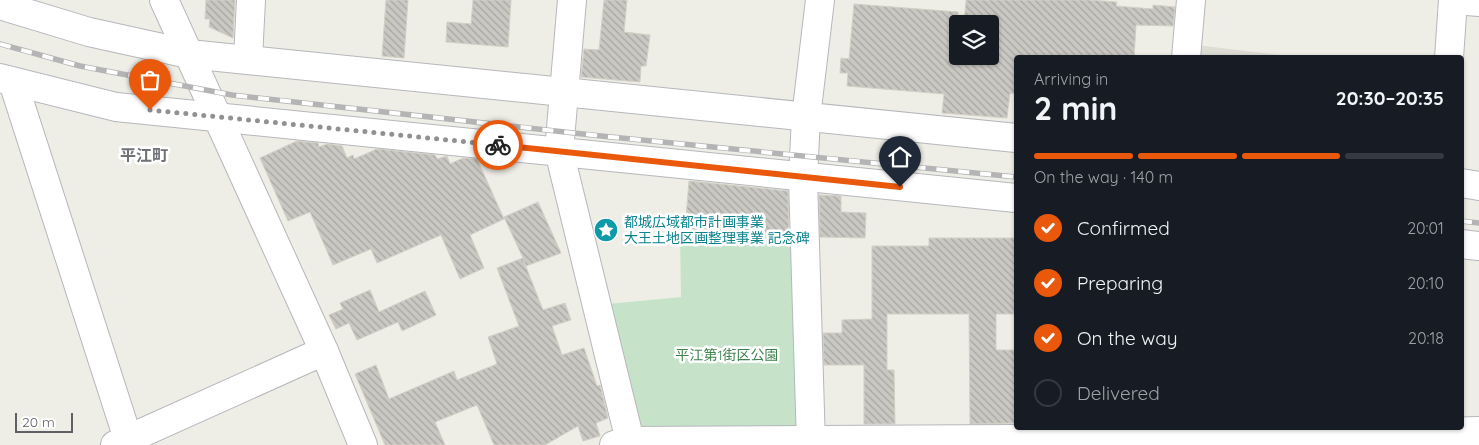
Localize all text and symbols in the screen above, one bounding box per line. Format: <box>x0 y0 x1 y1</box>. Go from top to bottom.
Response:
map controls <box>949 15 999 65</box>
button: layers <box>949 15 999 65</box>
pin <box>129 59 171 110</box>
icon: bag <box>136 66 164 94</box>
text: Arriving in <box>1034 69 1108 89</box>
text: 20:30–20:35 <box>1336 86 1444 110</box>
text: 2 min <box>1034 88 1117 128</box>
courier <box>473 120 523 170</box>
icon: bike <box>484 131 512 159</box>
pin <box>879 136 921 187</box>
icon: home <box>886 143 914 171</box>
district label: 平江町 <box>120 145 168 165</box>
text: On the way · 140 m <box>1034 167 1173 187</box>
place label: 都城広域都市計画事業 大王土地区画整理事業 記念碑 <box>624 213 810 247</box>
icon: check <box>1034 214 1062 242</box>
text: Confirmed <box>1077 216 1170 240</box>
place icon: 都城広域都市計画事業 大王土地区画整理事業 記念碑 <box>593 217 619 243</box>
text: 20:01 <box>1407 218 1444 238</box>
icon: check <box>1034 269 1062 297</box>
text: Preparing <box>1077 271 1163 295</box>
text: 20:10 <box>1407 273 1444 293</box>
icon: check <box>1034 324 1062 352</box>
text: On the way <box>1077 326 1178 350</box>
text: 20:18 <box>1408 328 1444 348</box>
park label: 平江第1街区公園 <box>675 346 779 364</box>
text: Delivered <box>1077 381 1160 405</box>
scale bar <box>15 410 72 433</box>
text: 20 m <box>22 413 55 431</box>

